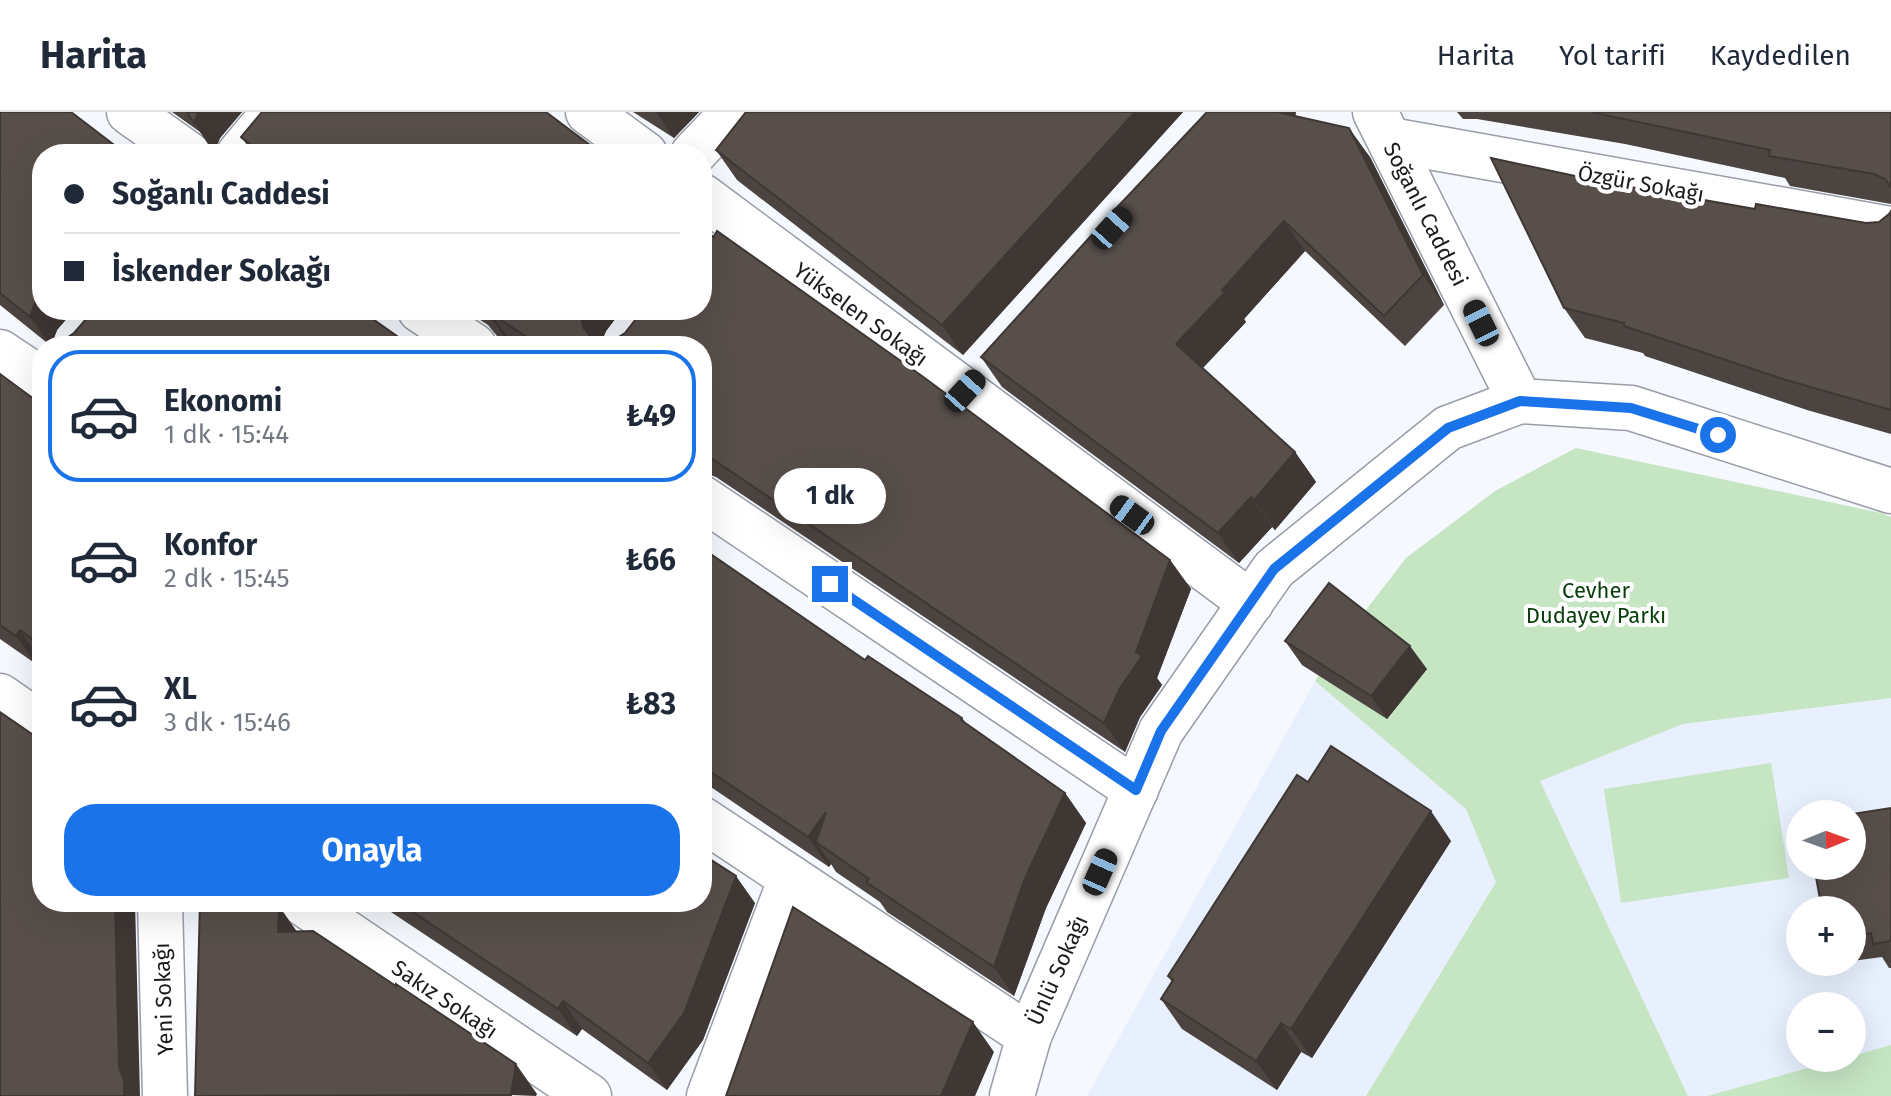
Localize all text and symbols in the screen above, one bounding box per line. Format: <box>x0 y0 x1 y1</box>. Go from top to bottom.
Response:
text: Harita <box>40 32 147 78</box>
text: Harita <box>1437 39 1515 72</box>
text: Yol tarifi <box>1559 39 1666 72</box>
text: Kaydedilen <box>1710 39 1851 72</box>
street label: Soğanlı Caddesi <box>1378 138 1473 291</box>
street label: Özgür Sokağı <box>1576 159 1706 208</box>
text: Soğanlı Caddesi <box>112 176 330 212</box>
car <box>1087 202 1137 254</box>
text: İskender Sokağı <box>112 253 331 289</box>
street label: Yükselen Sokağı <box>788 257 933 372</box>
car <box>1460 296 1502 350</box>
car <box>940 365 990 417</box>
icon: car <box>68 380 140 452</box>
text: Ekonomi <box>164 383 282 419</box>
text: ₺49 <box>626 398 676 434</box>
route start <box>1700 417 1736 453</box>
text: 1 dk · 15:44 <box>164 419 289 450</box>
callout: 1 dk <box>774 468 886 524</box>
text: 1 dk <box>806 480 854 511</box>
car <box>1106 491 1158 539</box>
icon: car <box>68 524 140 596</box>
text: Konfor <box>164 527 257 563</box>
text: ₺66 <box>625 542 676 578</box>
text: 2 dk · 15:45 <box>164 563 290 594</box>
route end <box>812 566 848 602</box>
park label: Cevher Dudayev Parkı <box>1526 577 1666 629</box>
icon: car <box>68 668 140 740</box>
text: XL <box>164 671 197 707</box>
text: ₺83 <box>626 686 676 722</box>
text: 3 dk · 15:46 <box>164 707 291 738</box>
north arrow <box>1786 800 1866 880</box>
map controls <box>1786 800 1866 1072</box>
button: Onayla <box>64 804 680 896</box>
car <box>1079 845 1121 899</box>
button: + <box>1786 896 1866 976</box>
street label: Ünlü Sokağı <box>1021 911 1094 1029</box>
street label: Yeni Sokağı <box>148 942 179 1056</box>
street label: Sakız Sokağı <box>387 954 503 1045</box>
button: − <box>1786 992 1866 1072</box>

